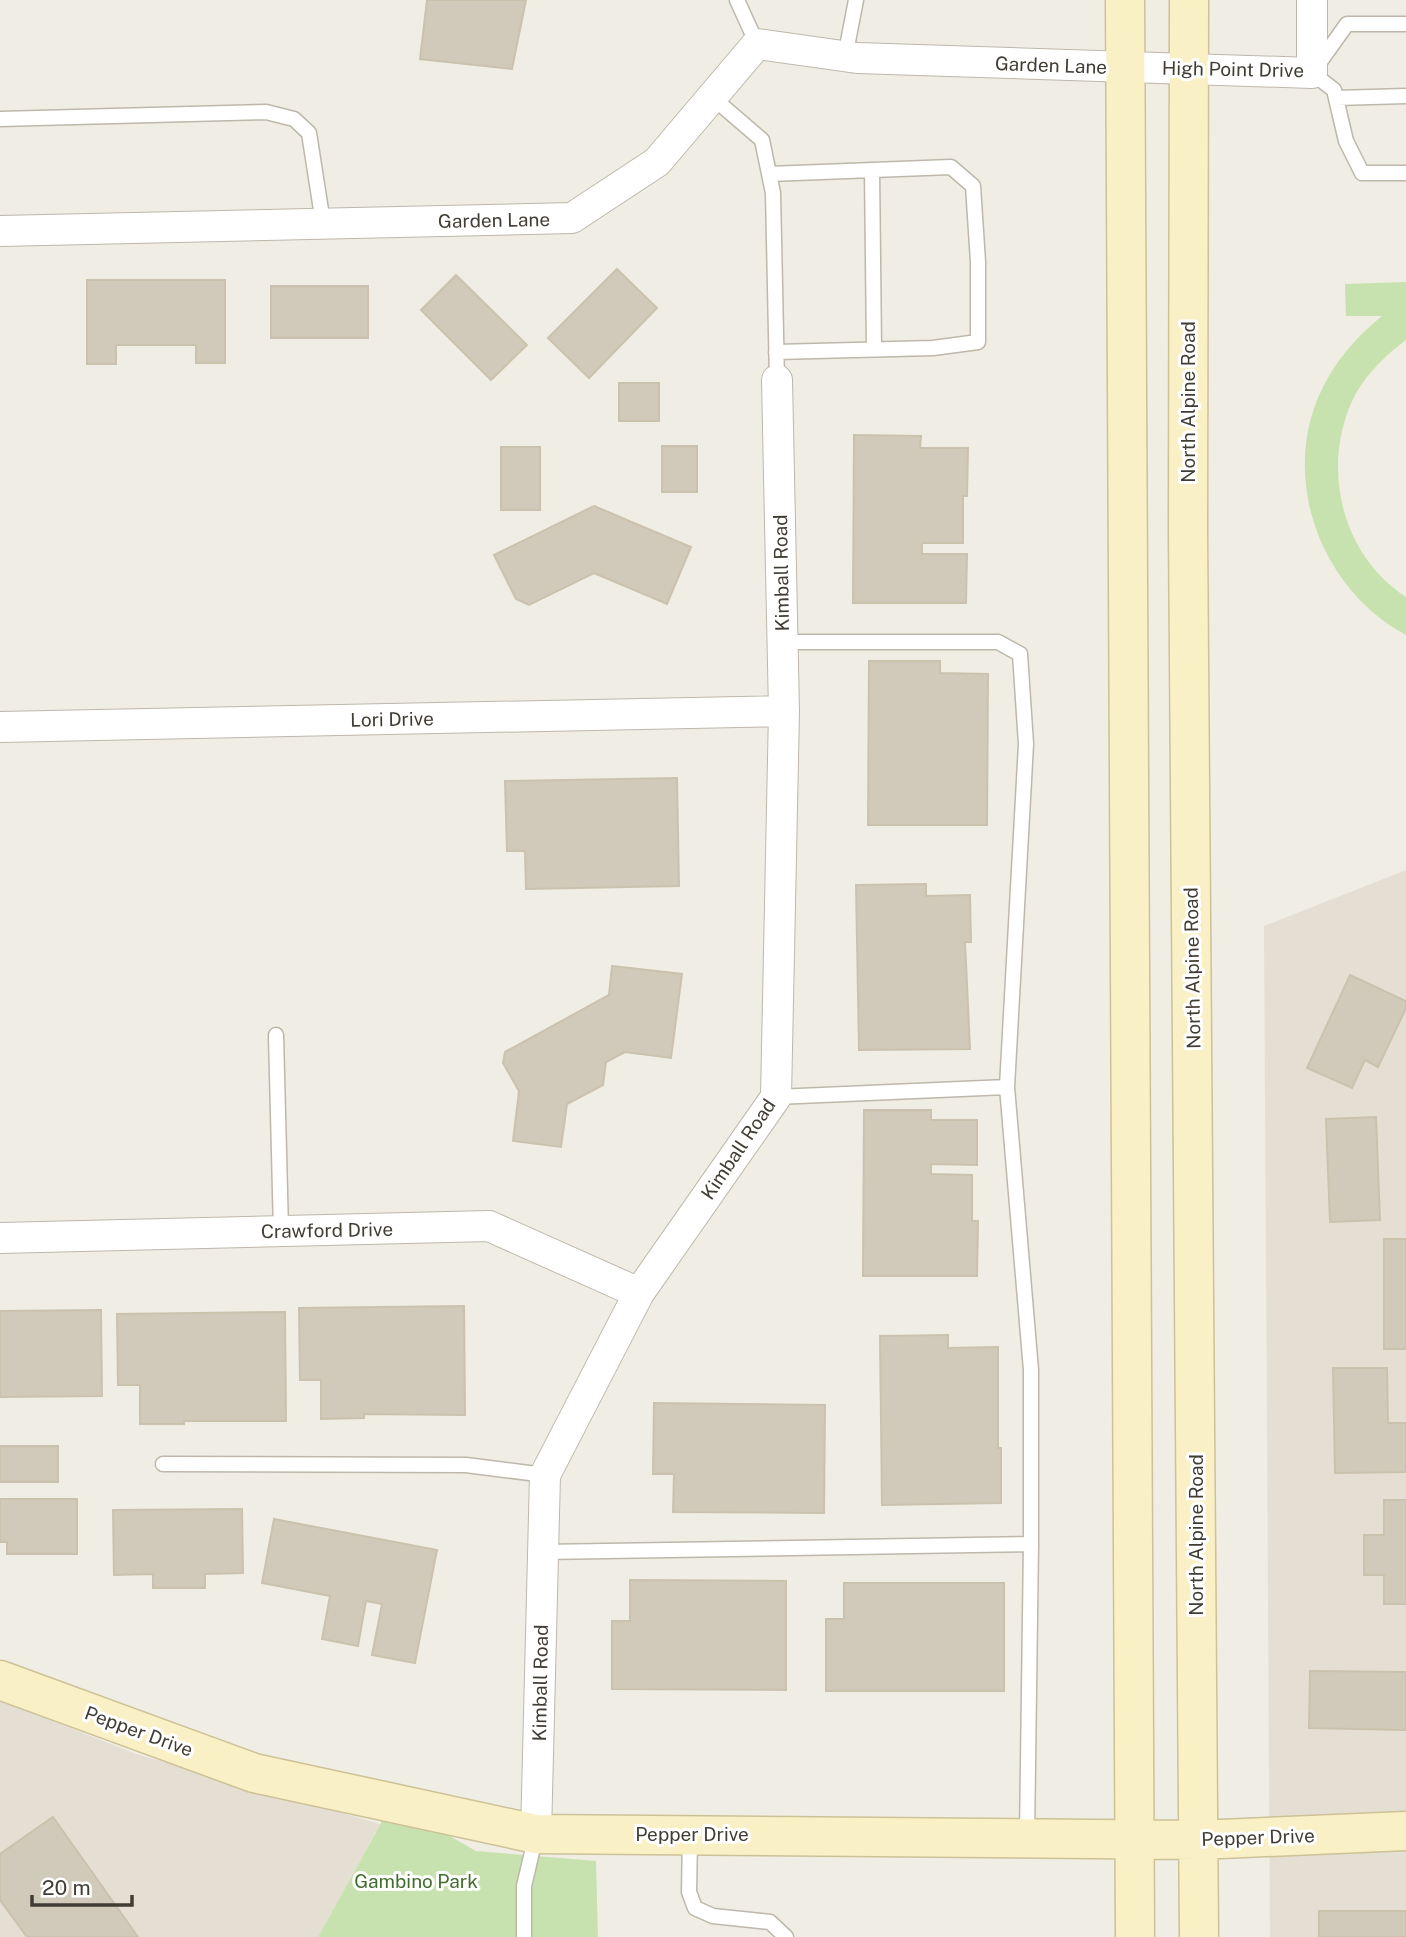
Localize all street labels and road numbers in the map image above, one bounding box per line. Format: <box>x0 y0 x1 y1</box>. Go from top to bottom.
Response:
street label: Garden Lane <box>995 52 1107 78</box>
street label: High Point Drive <box>1162 57 1304 81</box>
street label: Garden Lane <box>438 208 550 232</box>
street label: North Alpine Road <box>1177 321 1199 483</box>
street label: Kimball Road <box>769 514 793 632</box>
street label: Lori Drive <box>350 707 434 731</box>
street label: North Alpine Road <box>1180 887 1204 1049</box>
street label: Kimball Road <box>696 1094 780 1204</box>
street label: Crawford Drive <box>261 1218 393 1242</box>
street label: North Alpine Road <box>1185 1454 1207 1616</box>
street label: Kimball Road <box>528 1624 552 1742</box>
street label: Pepper Drive <box>82 1701 196 1761</box>
street label: Pepper Drive <box>635 1823 749 1845</box>
street label: Pepper Drive <box>1201 1824 1315 1850</box>

